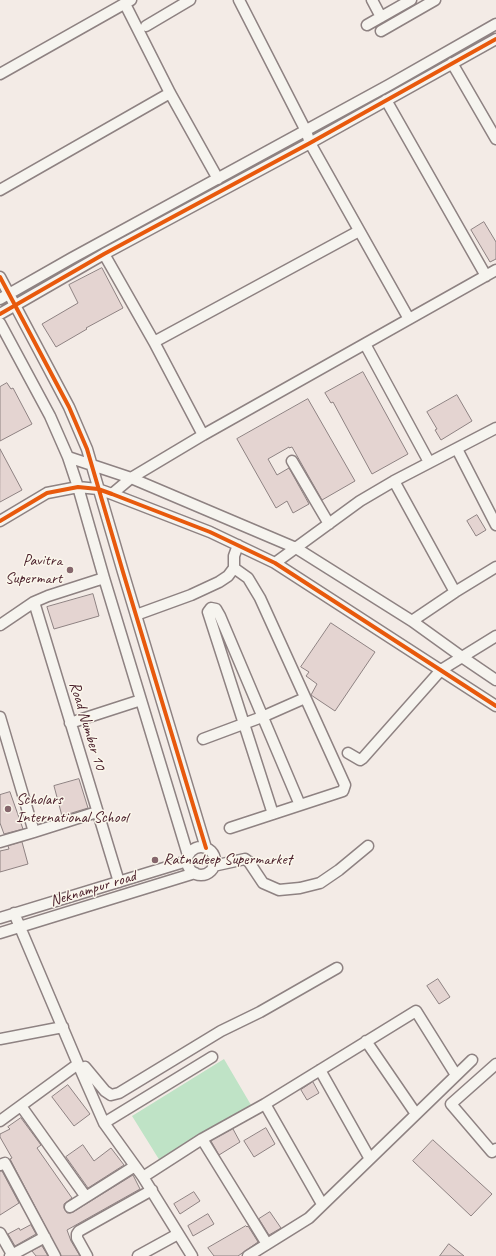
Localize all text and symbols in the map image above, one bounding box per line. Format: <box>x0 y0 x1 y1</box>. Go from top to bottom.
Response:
place label: Pavitra Supermart <box>5 551 62 589</box>
marker: Pavitra Supermart <box>65 565 75 575</box>
street label: Road Number 10 <box>64 680 110 772</box>
place label: Scholars International School <box>16 790 128 828</box>
marker: Scholars International School <box>3 804 13 814</box>
place label: Ratnadeep Supermarket <box>163 850 292 870</box>
marker: Ratnadeep Supermarket <box>150 855 160 865</box>
street label: Neknampur road <box>48 867 138 911</box>

